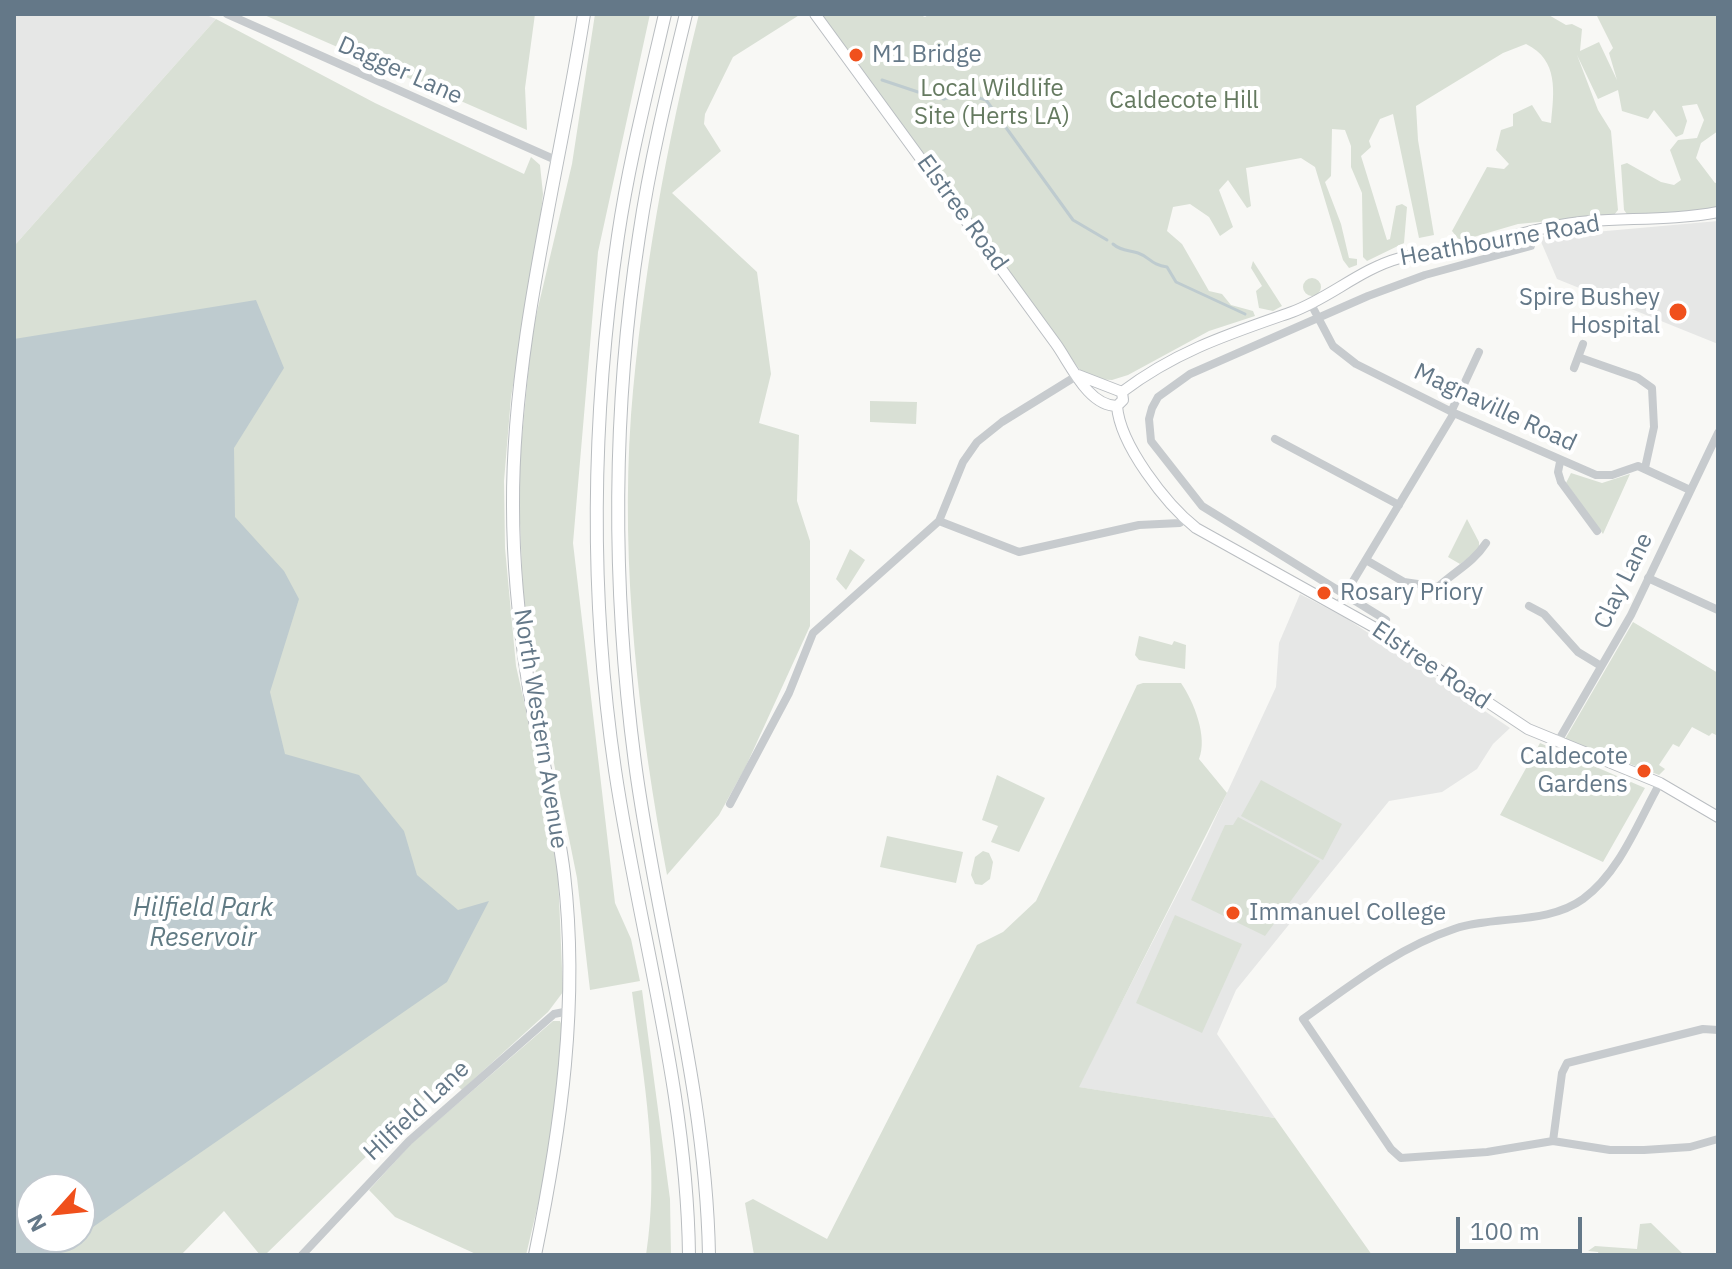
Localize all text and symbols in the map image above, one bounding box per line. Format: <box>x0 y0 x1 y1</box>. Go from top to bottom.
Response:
street label: Dagger Lane <box>333 31 467 111</box>
place label: M1 Bridge <box>872 41 982 69</box>
marker: M1 Bridge <box>847 46 865 64</box>
park label: Local Wildlife Site (Herts LA) <box>914 75 1070 131</box>
park label: Caldecote Hill <box>1109 87 1259 115</box>
street label: Elstree Road <box>910 149 1014 277</box>
street label: Heathbourne Road <box>1398 209 1602 273</box>
place label: Spire Bushey Hospital <box>1519 284 1660 340</box>
marker: Spire Bushey Hospital <box>1667 301 1689 323</box>
street label: Magnaville Road <box>1409 358 1581 458</box>
street label: Clay Lane <box>1588 528 1660 634</box>
place label: Rosary Priory <box>1340 579 1483 607</box>
marker: Rosary Priory <box>1315 584 1333 602</box>
street label: North Western Avenue <box>507 607 573 851</box>
street label: Elstree Road <box>1366 616 1496 716</box>
place label: Caldecote Gardens <box>1520 743 1628 799</box>
marker: Caldecote Gardens <box>1635 762 1653 780</box>
water label: Hilfield Park Reservoir <box>133 892 273 954</box>
place label: Immanuel College <box>1249 899 1446 927</box>
marker: Immanuel College <box>1224 904 1242 922</box>
street label: Hilfield Lane <box>358 1055 476 1167</box>
north arrow <box>16 1173 96 1253</box>
scale bar <box>1460 1201 1586 1251</box>
text: N <box>19 1210 52 1237</box>
text: 100 m <box>1470 1215 1540 1247</box>

